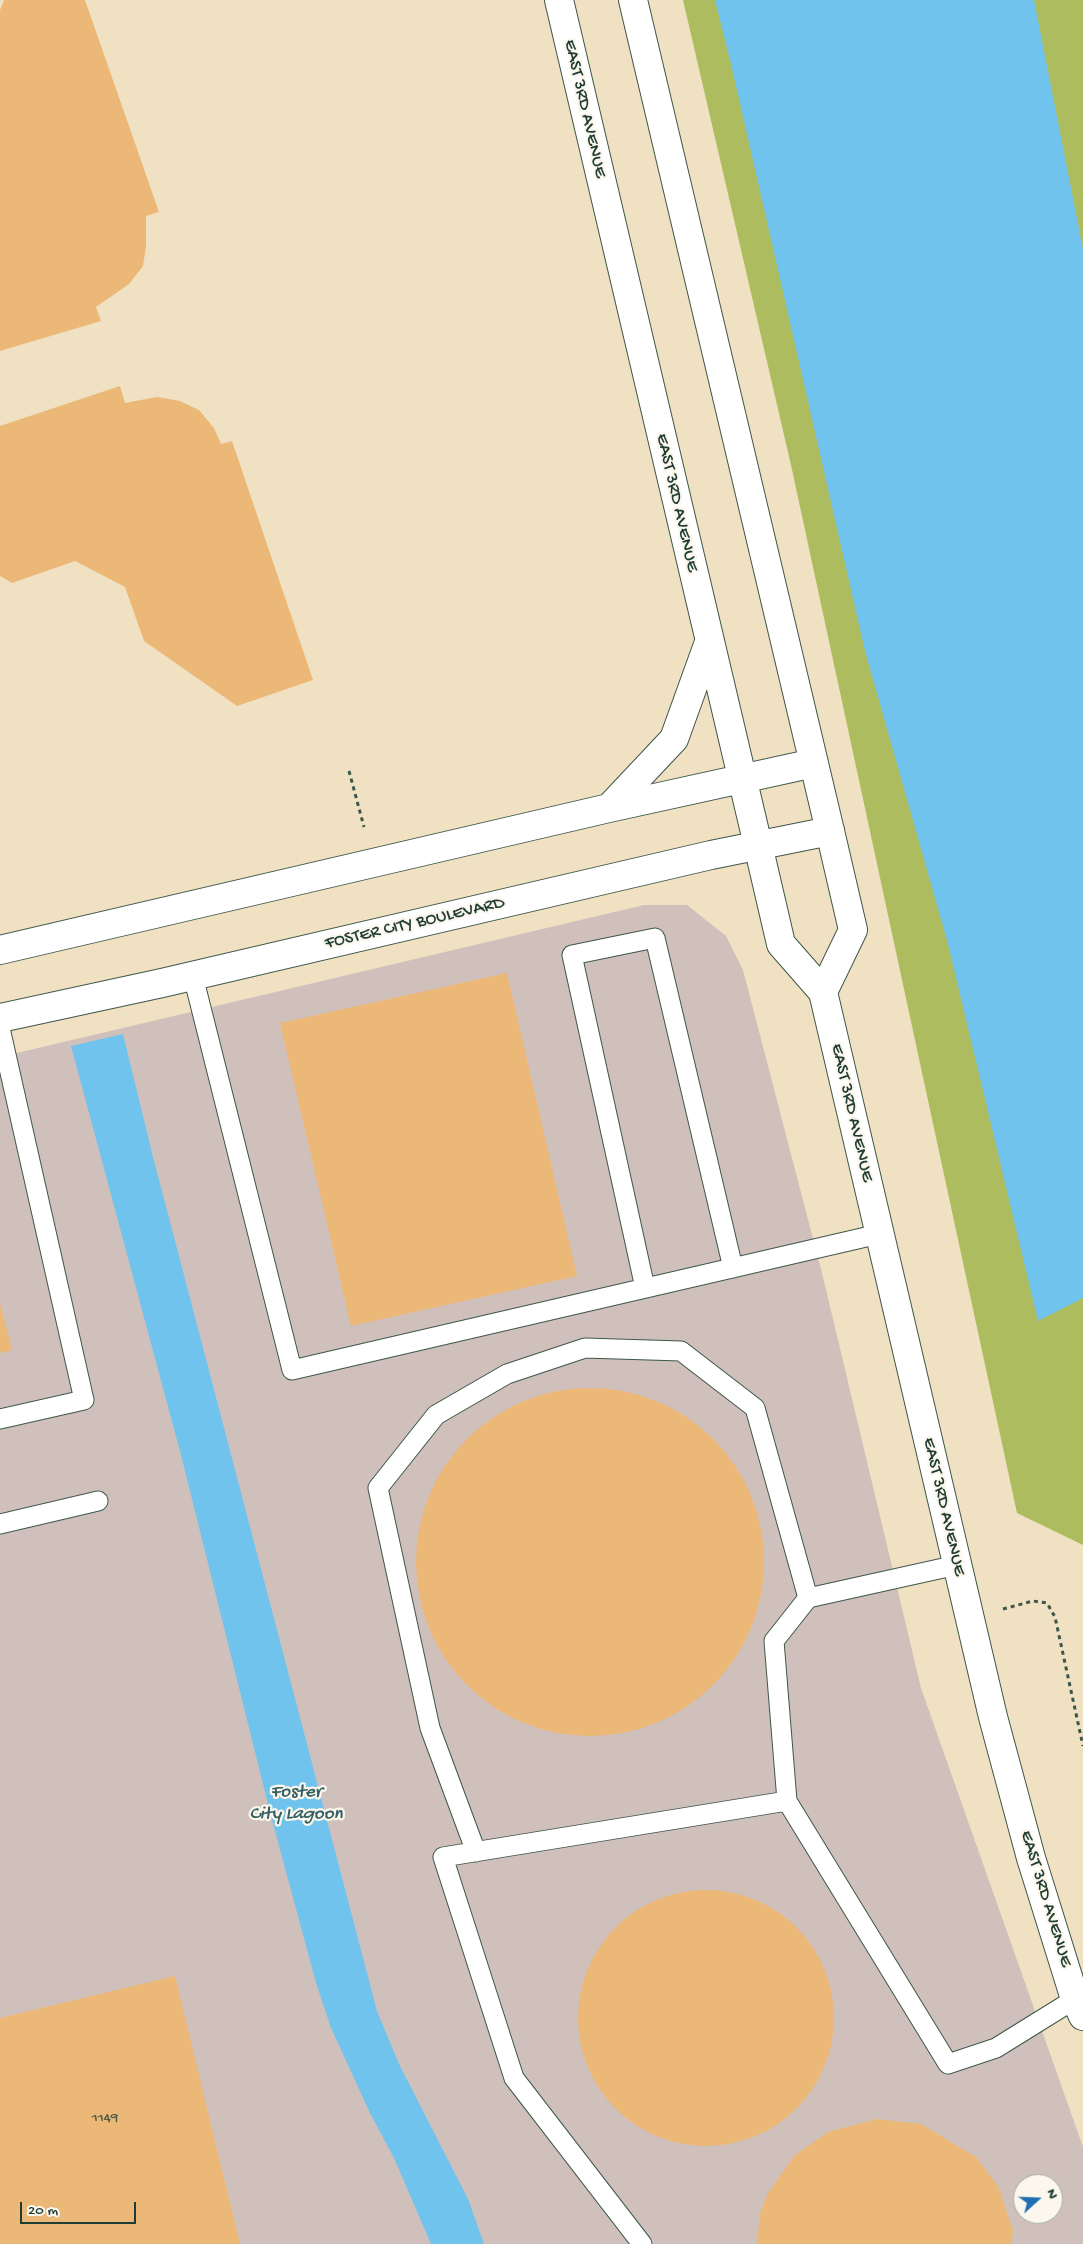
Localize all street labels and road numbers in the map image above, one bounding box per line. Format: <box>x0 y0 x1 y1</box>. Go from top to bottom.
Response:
street label: EAST 3RD AVENUE <box>558 38 610 180</box>
street label: EAST 3RD AVENUE <box>650 432 702 574</box>
street label: FOSTER CITY BOULEVARD <box>323 893 507 955</box>
street label: EAST 3RD AVENUE <box>825 1042 877 1184</box>
street label: EAST 3RD AVENUE <box>917 1436 969 1578</box>
street label: EAST 3RD AVENUE <box>1014 1828 1076 1970</box>

